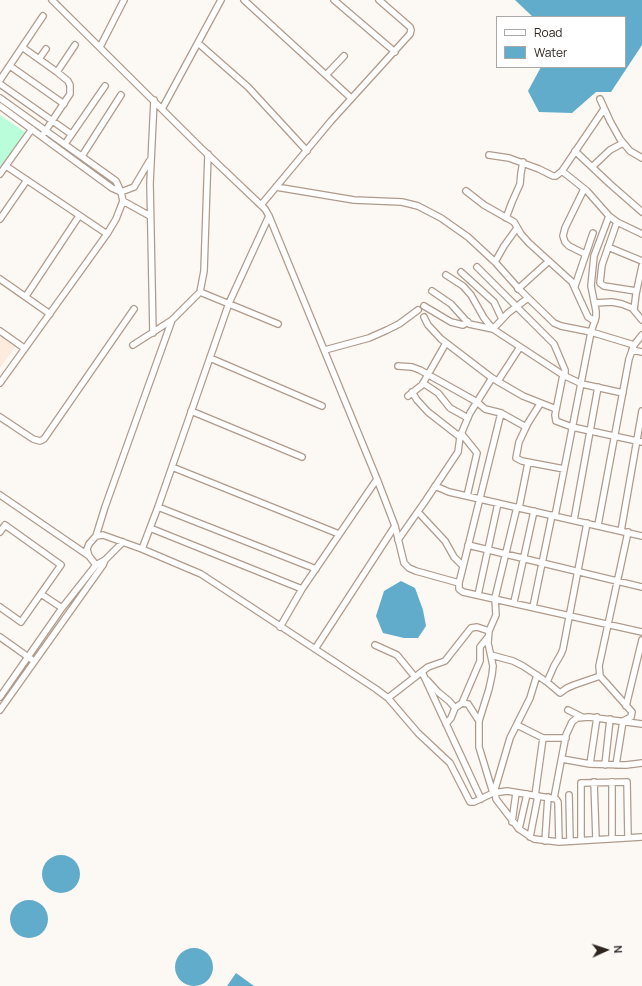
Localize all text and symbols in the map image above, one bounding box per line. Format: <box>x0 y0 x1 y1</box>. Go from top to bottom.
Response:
legend <box>496 16 626 68</box>
text: Road <box>534 24 562 41</box>
text: Water <box>534 44 567 61</box>
north arrow <box>586 930 626 970</box>
text: N <box>611 945 626 954</box>

